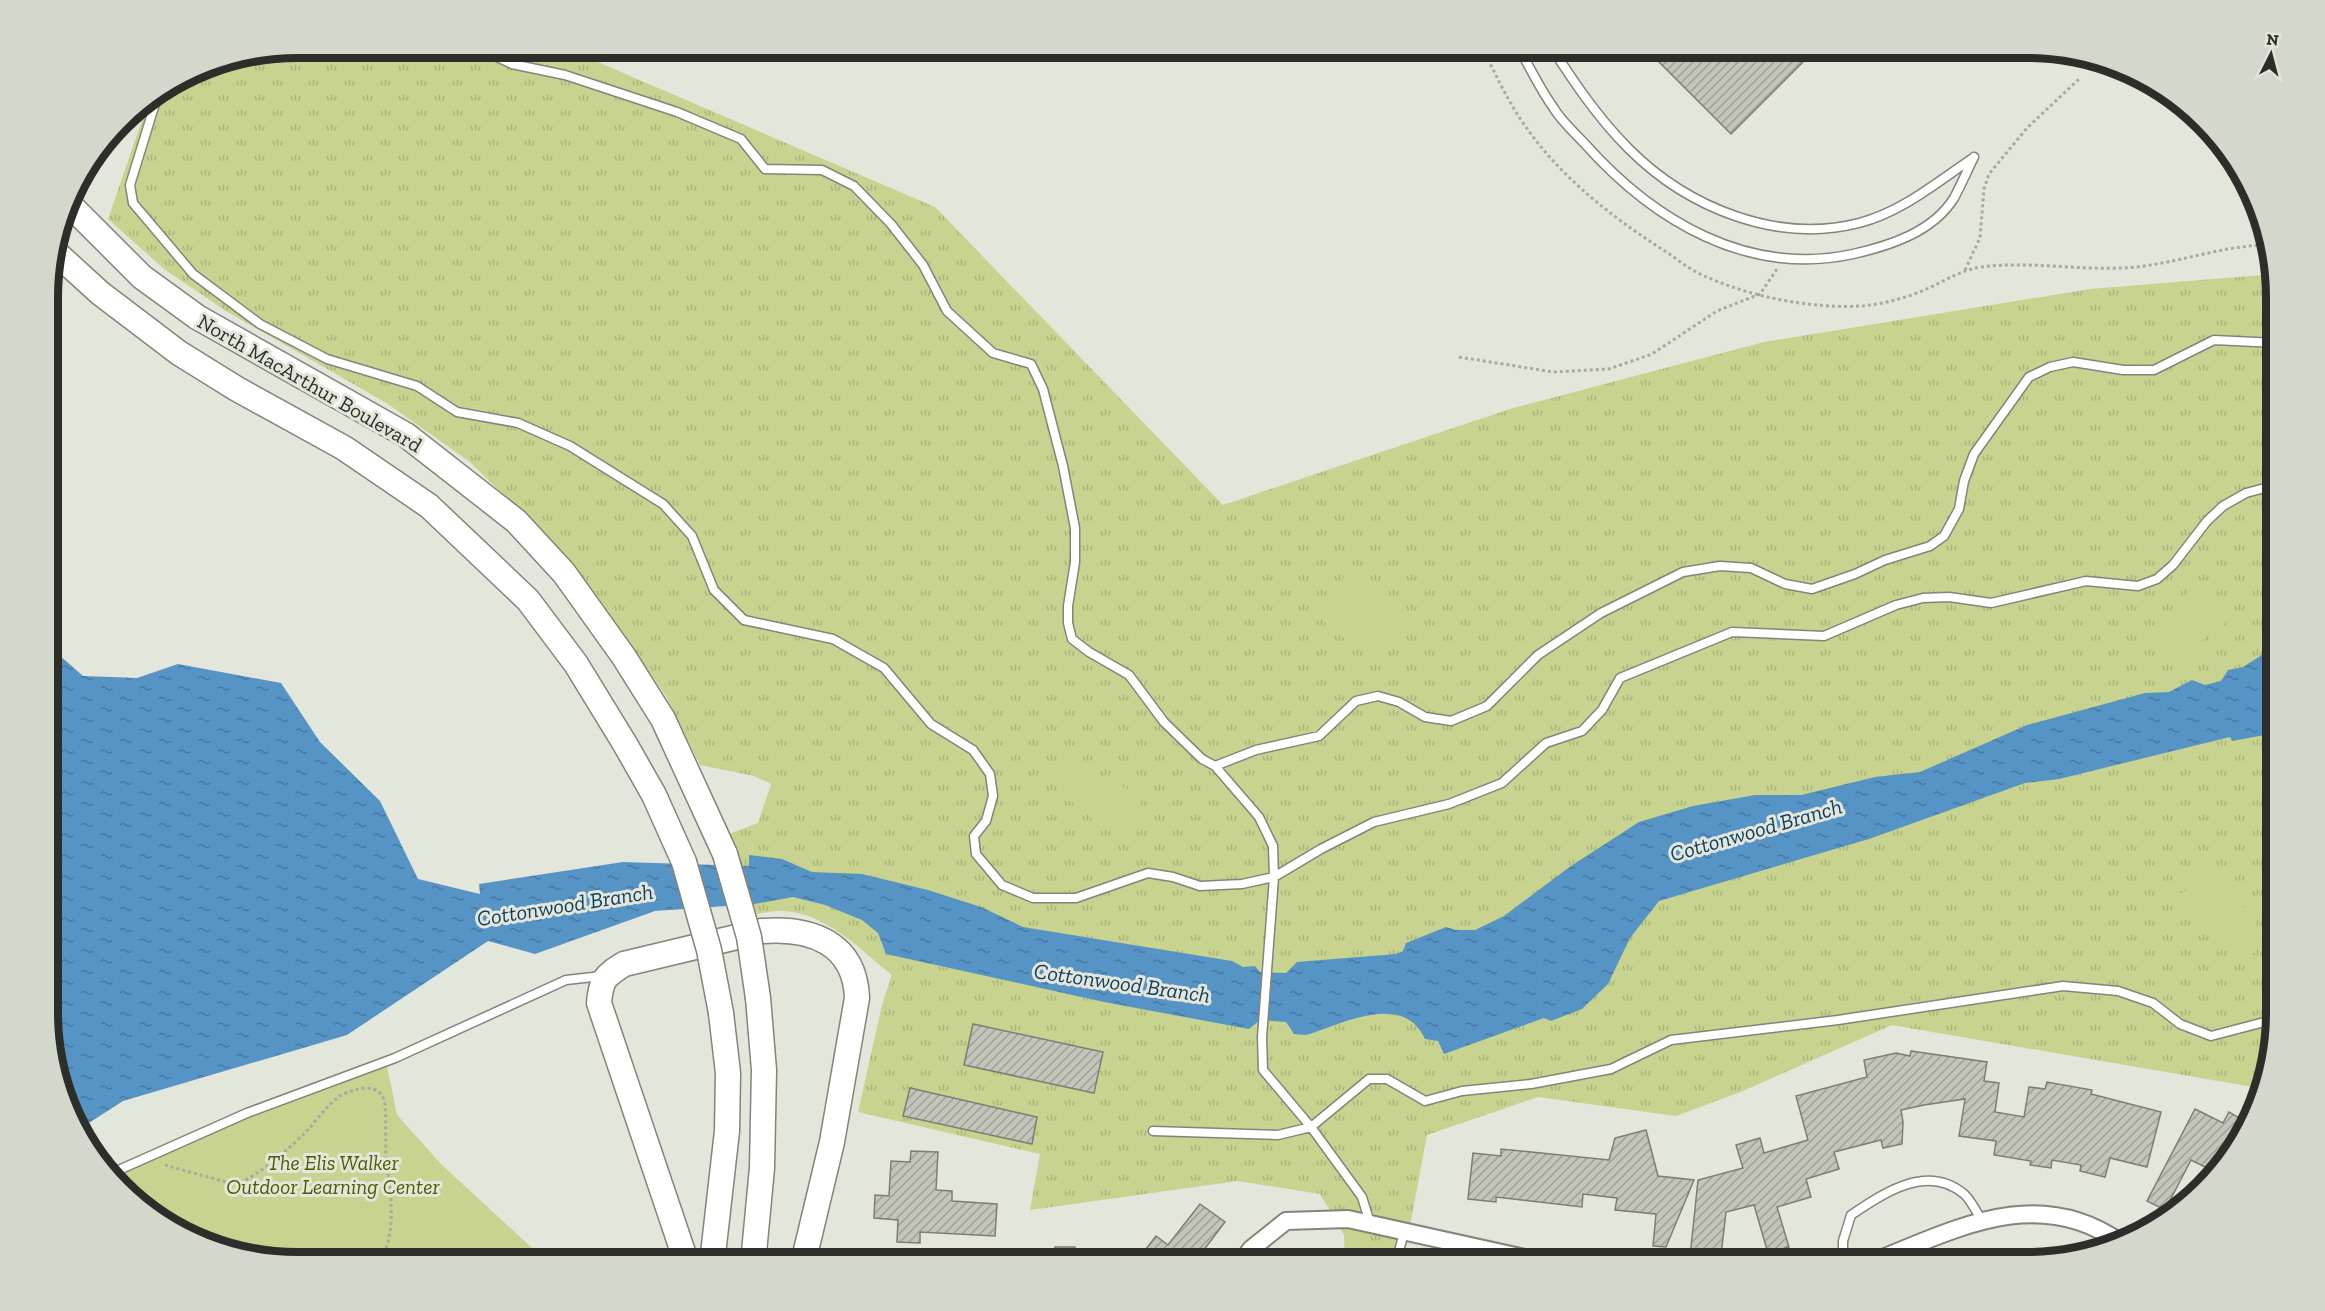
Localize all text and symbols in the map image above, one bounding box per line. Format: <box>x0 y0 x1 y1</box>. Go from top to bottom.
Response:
north arrow <box>2241 24 2301 84</box>
text: N <box>2265 29 2280 50</box>
street label: North MacArthur Boulevard <box>193 308 427 458</box>
water label: Cottonwood Branch <box>1667 793 1845 867</box>
water label: Cottonwood Branch <box>475 878 655 932</box>
water label: Cottonwood Branch <box>1032 957 1212 1009</box>
park label: The Elis Walker Outdoor Learning Center <box>226 1150 440 1199</box>

